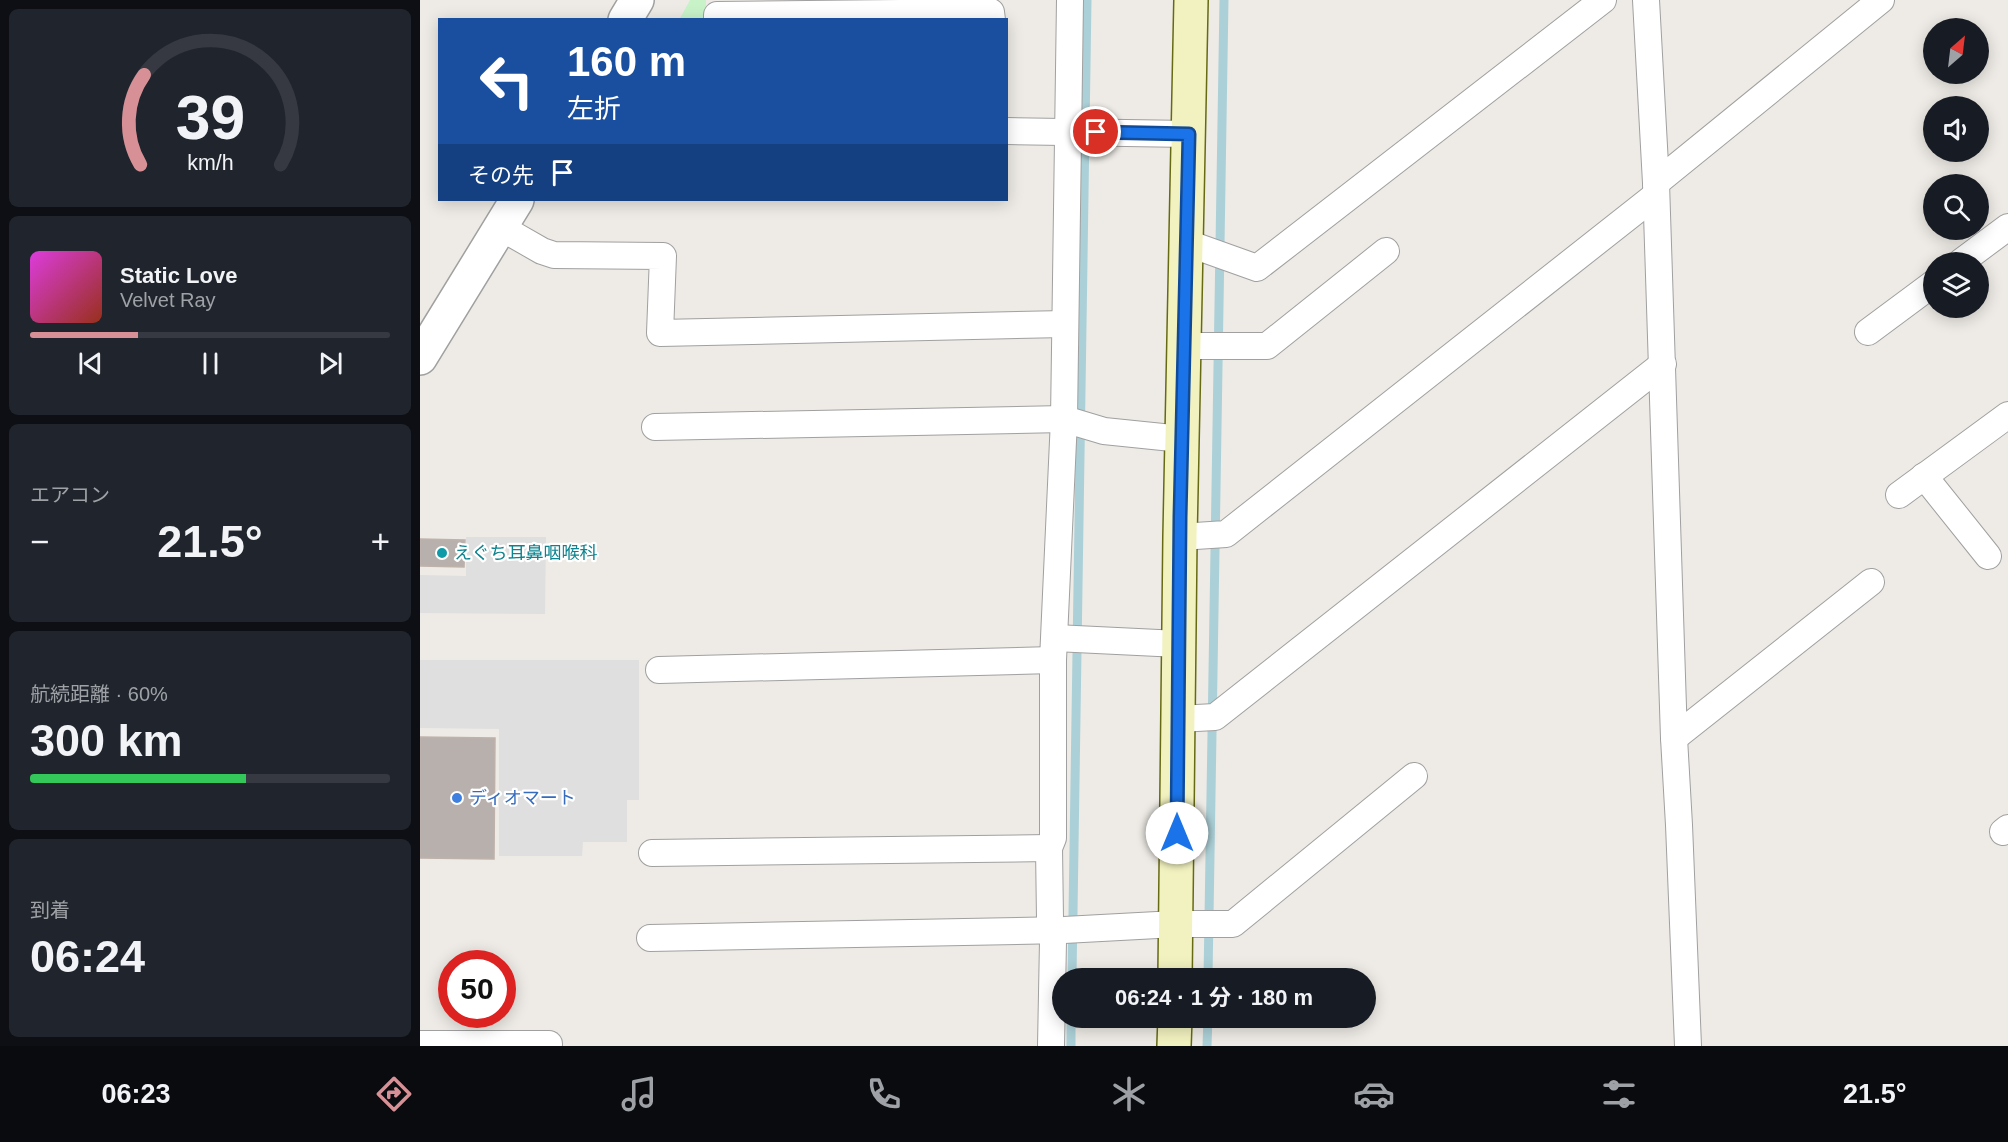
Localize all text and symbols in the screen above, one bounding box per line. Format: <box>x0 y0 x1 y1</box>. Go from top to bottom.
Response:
north arrow <box>1923 18 1989 84</box>
map controls <box>1923 18 1989 318</box>
text: 160 m <box>567 38 686 85</box>
icon: left <box>468 42 546 120</box>
text: 39 <box>175 83 245 152</box>
text: 左折 <box>567 94 621 124</box>
button: sound <box>1923 96 1989 162</box>
pin <box>1070 106 1121 157</box>
icon: arrive <box>1079 115 1112 148</box>
text: km/h <box>187 152 233 176</box>
icon: arrive <box>546 156 579 189</box>
text: その先 <box>468 163 534 188</box>
button: search <box>1923 174 1989 240</box>
button: layers <box>1923 252 1989 318</box>
text: Static Love <box>120 263 237 288</box>
text: Velvet Ray <box>120 289 216 311</box>
icon: previous <box>74 347 107 380</box>
icon: pause <box>194 347 227 380</box>
icon: next <box>314 347 347 380</box>
text: エアコン <box>30 484 110 506</box>
text: 21.5° <box>157 516 263 567</box>
text: − <box>30 523 49 560</box>
text: + <box>371 523 390 560</box>
place label: えぐち耳鼻咽喉科 <box>454 543 597 563</box>
marker: えぐち耳鼻咽喉科 <box>435 546 449 560</box>
text: 航続距離 · 60% <box>30 683 168 705</box>
text: 300 km <box>30 715 183 766</box>
place label: ディオマート <box>469 788 576 808</box>
marker: ディオマート <box>450 791 464 805</box>
position arrow <box>1145 801 1209 865</box>
text: 到着 <box>30 899 70 921</box>
text: 06:24 <box>30 931 145 982</box>
speed limit sign: 50 <box>438 950 516 1028</box>
text: 06:24 · 1 分 · 180 m <box>1115 985 1313 1010</box>
icon: directions <box>373 1073 415 1115</box>
icon: music <box>618 1073 660 1115</box>
icon: phone <box>863 1073 905 1115</box>
icon: climate <box>1108 1073 1150 1115</box>
icon: car <box>1353 1073 1395 1115</box>
icon: filters <box>1598 1073 1640 1115</box>
text: 06:23 <box>101 1079 171 1109</box>
text: 21.5° <box>1843 1079 1906 1109</box>

